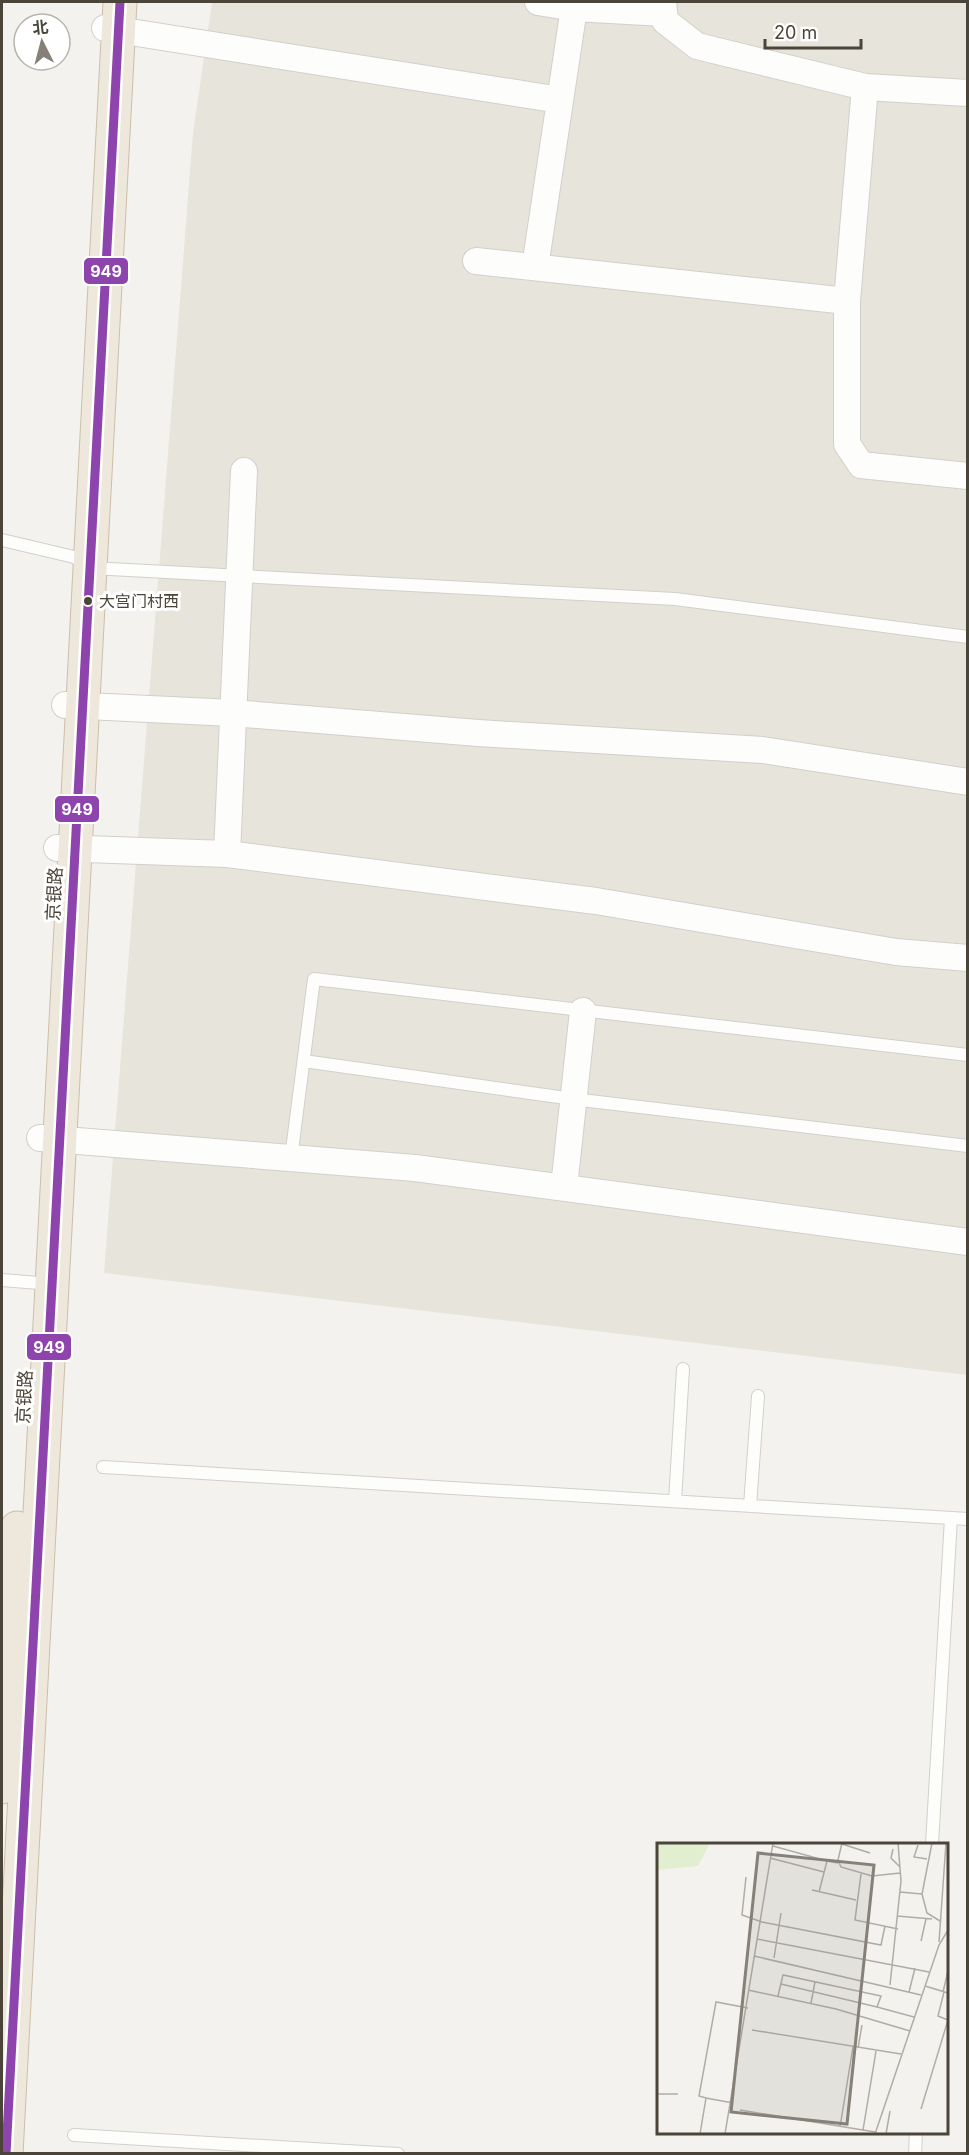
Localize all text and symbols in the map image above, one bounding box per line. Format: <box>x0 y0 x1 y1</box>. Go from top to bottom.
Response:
north arrow <box>12 12 72 72</box>
scale bar <box>765 12 861 50</box>
text: 北 <box>31 16 49 38</box>
text: 20 m <box>774 22 817 43</box>
line badge: 949 <box>83 257 129 285</box>
text: 949 <box>90 261 122 281</box>
place label: 大宫门村西 <box>99 591 179 611</box>
marker: 大宫门村西 <box>82 595 94 607</box>
line badge: 949 <box>54 795 100 823</box>
text: 949 <box>61 799 93 819</box>
street label: 京银路 <box>42 866 66 922</box>
line badge: 949 <box>26 1333 72 1361</box>
text: 949 <box>33 1337 65 1357</box>
street label: 京银路 <box>12 1369 36 1425</box>
inset map <box>657 1843 948 2134</box>

